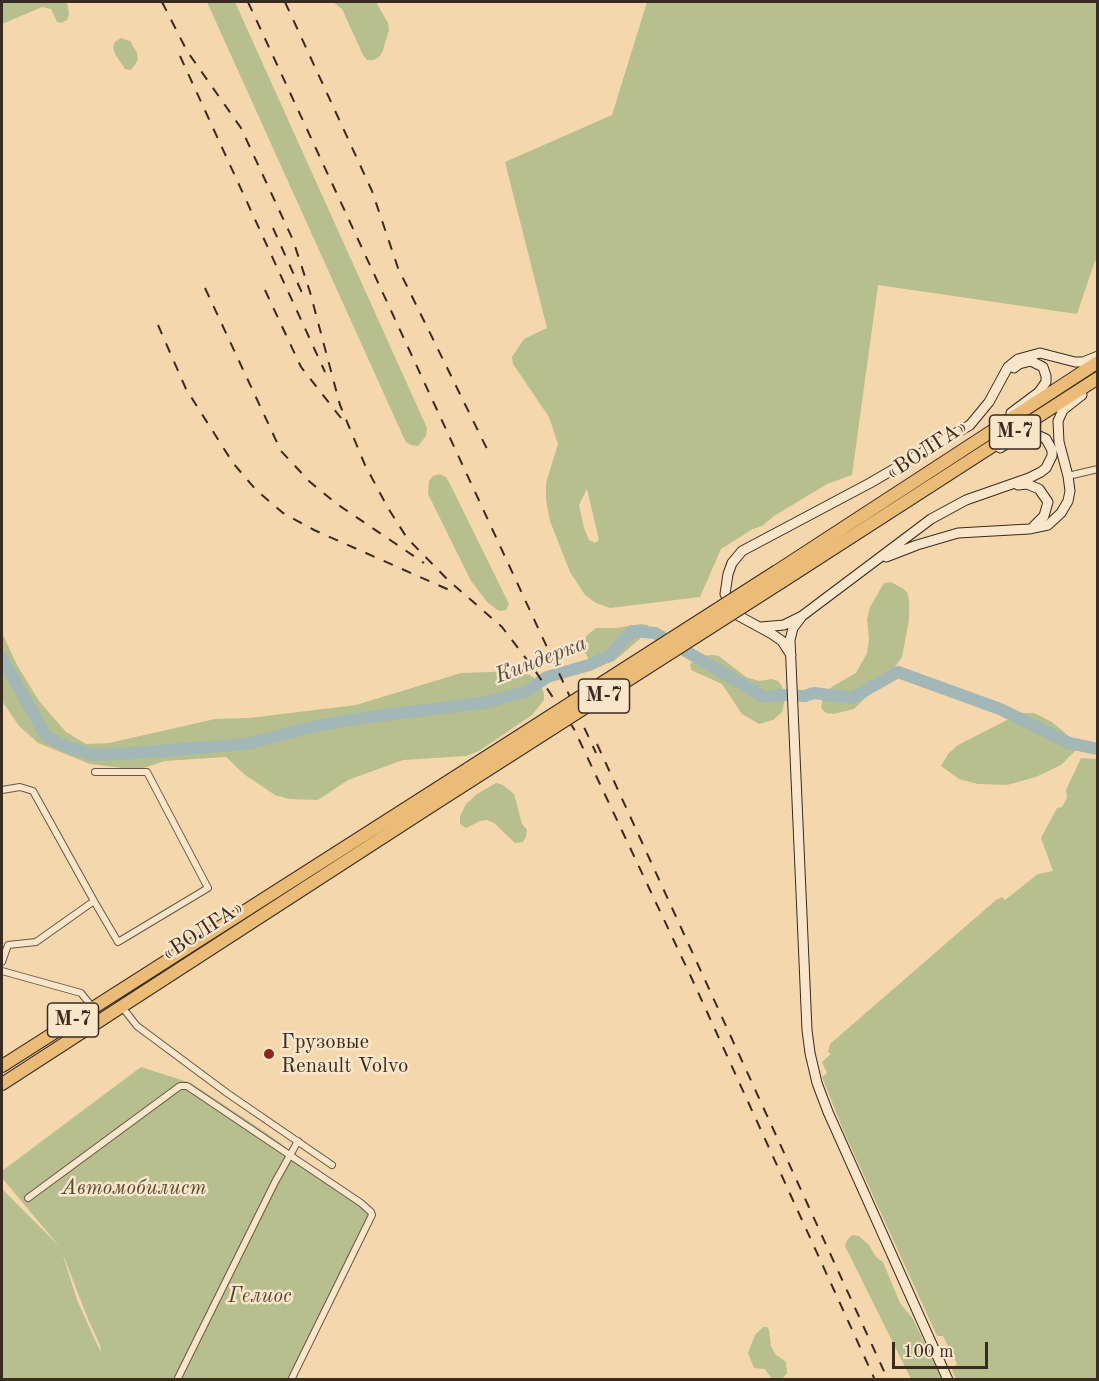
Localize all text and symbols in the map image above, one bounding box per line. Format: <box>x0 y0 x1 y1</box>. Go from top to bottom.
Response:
street label: «ВОЛГА» <box>881 414 973 486</box>
road number: М-7 <box>990 415 1040 449</box>
water label: Киндерка <box>491 630 591 690</box>
road number: М-7 <box>578 679 630 713</box>
street label: «ВОЛГА» <box>157 895 249 967</box>
road number: М-7 <box>48 1003 98 1037</box>
place label: Грузовые Renault Volvo <box>281 1029 408 1079</box>
marker: Грузовые Renault Volvo <box>262 1047 276 1061</box>
park label: Автомобилист <box>61 1175 207 1201</box>
park label: Гелиос <box>228 1283 292 1309</box>
scale bar <box>895 1330 991 1368</box>
text: 100 m <box>903 1343 954 1361</box>

